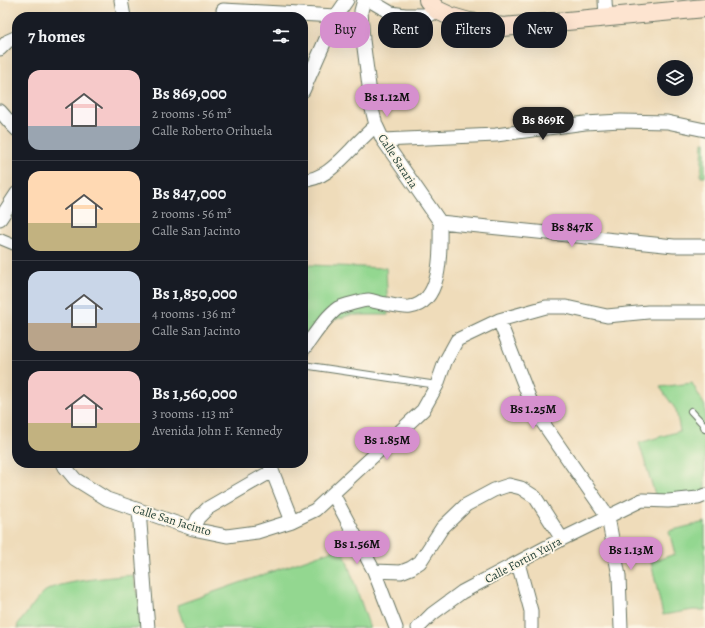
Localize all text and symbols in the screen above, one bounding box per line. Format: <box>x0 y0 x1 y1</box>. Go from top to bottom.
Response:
chip: Buy <box>320 12 370 48</box>
chip: Rent <box>378 12 433 48</box>
chip: Filters <box>441 12 505 48</box>
chip: New <box>513 12 567 48</box>
text: 7 homes <box>28 25 85 48</box>
icon: filters <box>270 25 292 47</box>
map controls <box>657 60 693 96</box>
button: layers <box>657 60 693 96</box>
text: Bs 869,000 <box>152 82 227 105</box>
pin: Bs 1.12M <box>346 84 428 118</box>
icon: home <box>60 86 108 134</box>
text: Bs 1.12M <box>364 88 410 105</box>
text: 2 rooms · 56 m² <box>152 105 232 122</box>
pin: Bs 869K <box>506 107 580 141</box>
text: Bs 869K <box>522 111 564 128</box>
text: Calle Roberto Orihuela <box>152 122 272 139</box>
street label: Calle Sararia <box>374 131 422 192</box>
text: Bs 847,000 <box>152 182 226 205</box>
icon: home <box>60 187 108 235</box>
text: 2 rooms · 56 m² <box>152 205 232 222</box>
pin: Bs 847K <box>535 214 609 248</box>
text: Bs 847K <box>551 218 593 235</box>
text: Calle San Jacinto <box>152 222 240 239</box>
text: Bs 1,850,000 <box>152 282 237 305</box>
icon: home <box>60 287 108 335</box>
text: 4 rooms · 136 m² <box>152 305 236 322</box>
text: Calle San Jacinto <box>152 322 240 339</box>
text: Bs 1,560,000 <box>152 382 237 405</box>
icon: home <box>60 387 108 435</box>
pin: Bs 1.25M <box>492 396 574 430</box>
text: Bs 1.25M <box>510 400 556 417</box>
text: 3 rooms · 113 m² <box>152 405 234 422</box>
text: Avenida John F. Kennedy <box>152 422 282 439</box>
pin: Bs 1.85M <box>346 427 428 461</box>
text: Bs 1.85M <box>364 431 410 448</box>
street label: Calle San Jacinto <box>131 500 213 540</box>
pin: Bs 1.56M <box>316 531 398 565</box>
street label: Calle Fortin Yujra <box>482 533 565 587</box>
text: Bs 1.56M <box>334 535 380 552</box>
pin: Bs 1.13M <box>590 537 672 571</box>
text: Bs 1.13M <box>608 541 654 558</box>

